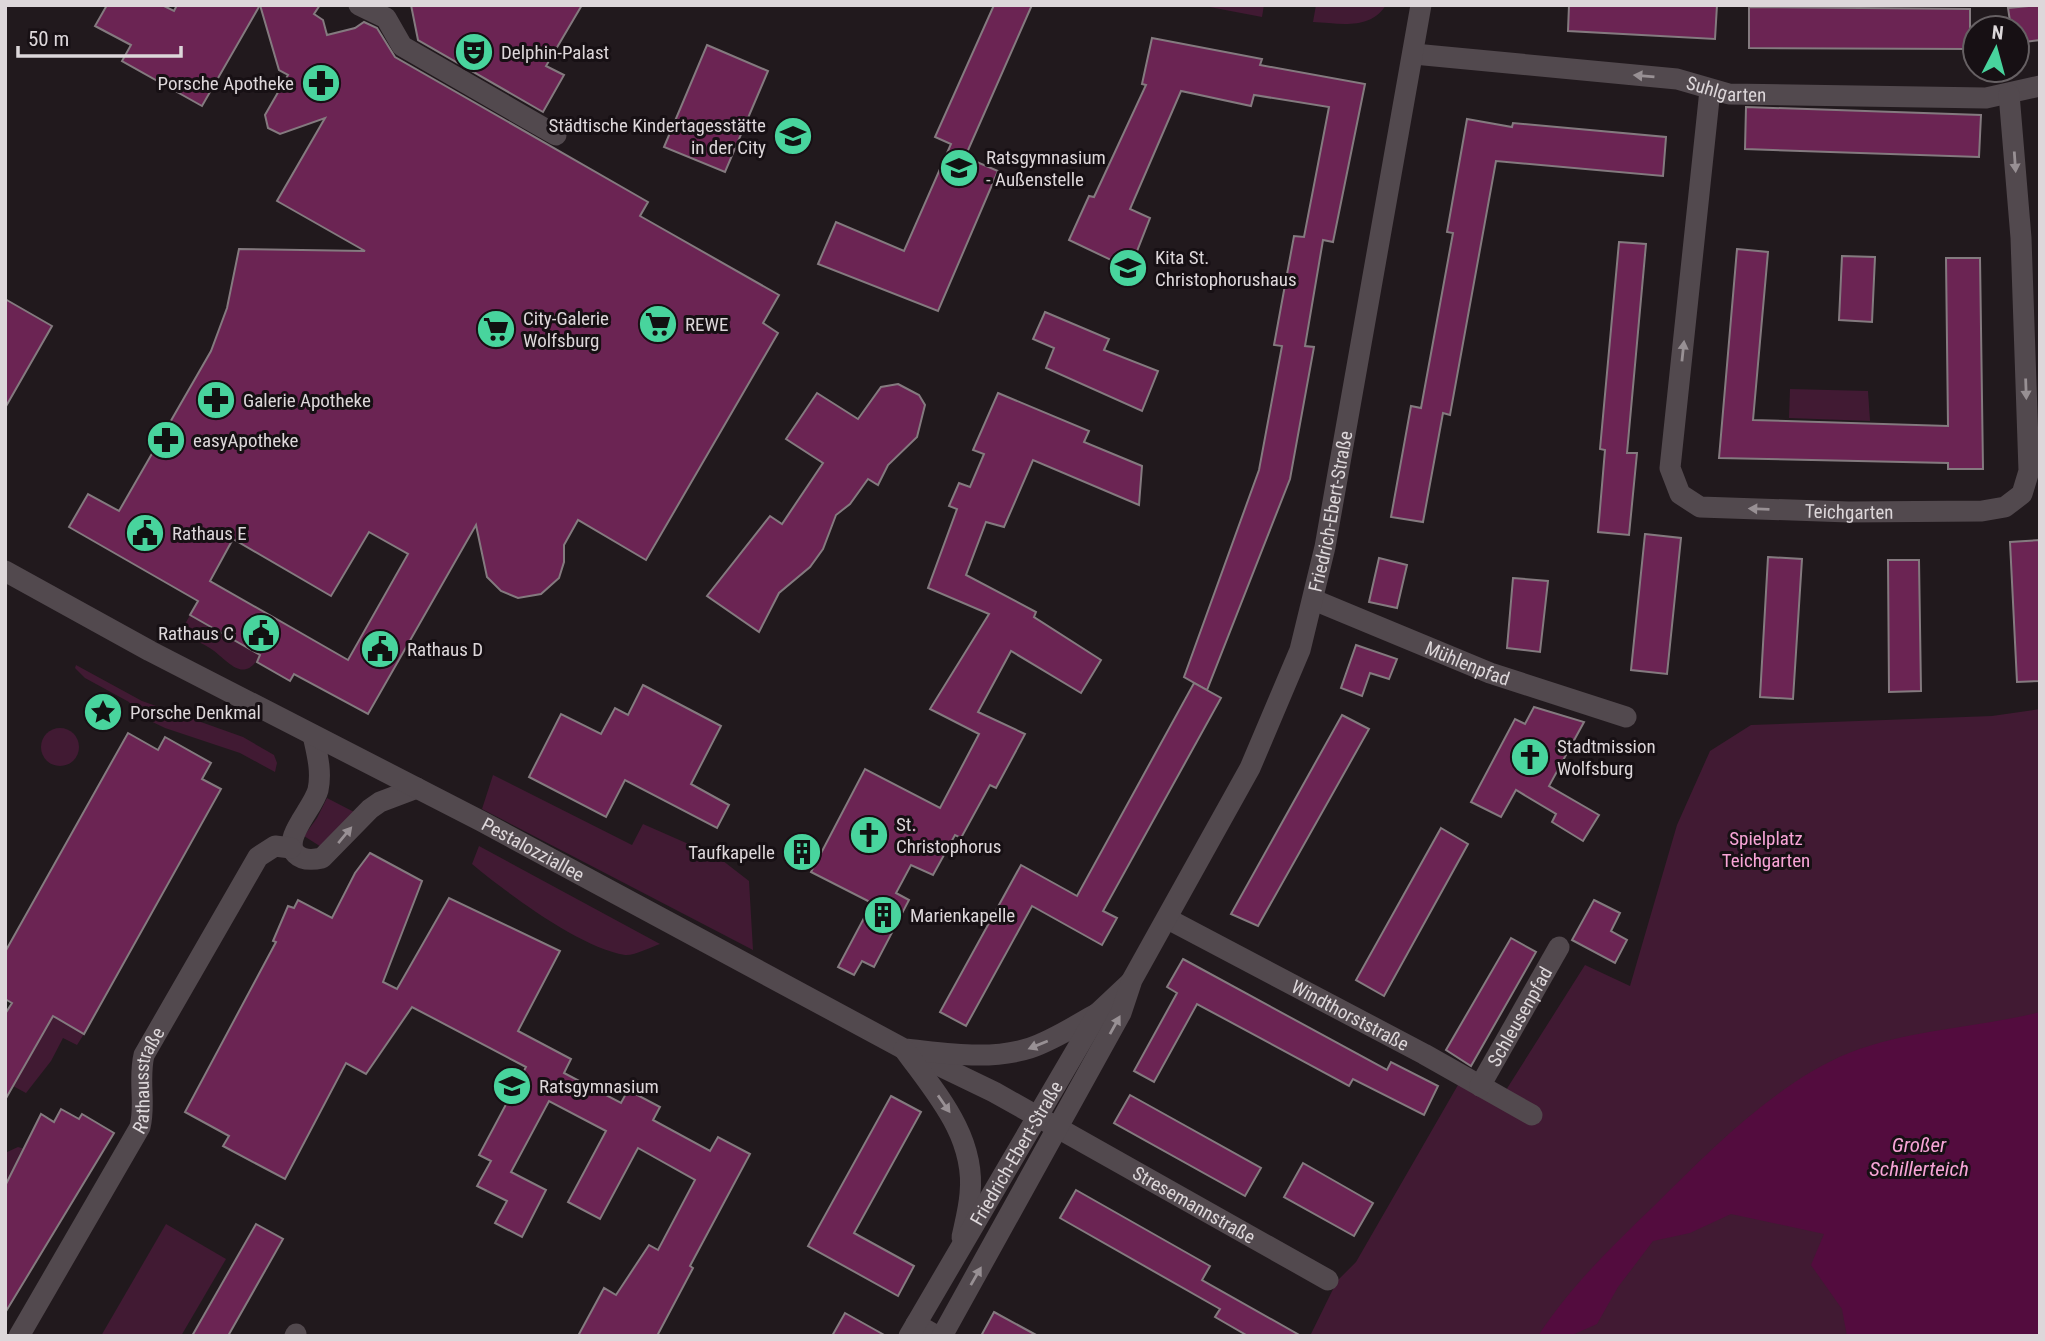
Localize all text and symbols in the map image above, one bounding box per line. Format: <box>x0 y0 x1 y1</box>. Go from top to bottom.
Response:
scale bar <box>18 14 180 58</box>
north arrow <box>1961 14 2031 84</box>
text: N <box>1991 21 2005 45</box>
text: 50 m <box>28 27 69 51</box>
theatre icon: Delphin-Palast <box>453 31 495 73</box>
place label: Delphin-Palast <box>501 41 609 64</box>
pharmacy icon: Porsche Apotheke <box>300 62 342 104</box>
one-way arrow <box>1633 70 1655 81</box>
street label: Suhlgarten <box>1684 71 1766 107</box>
place label: Porsche Apotheke <box>158 72 294 95</box>
place label: Städtische Kindertagesstätte in der City <box>548 114 766 159</box>
school or university icon: Städtische Kindertagesstätte in der City <box>772 115 814 157</box>
place label: Ratsgymnasium - Außenstelle <box>986 146 1106 191</box>
school or university icon: Ratsgymnasium - Außenstelle <box>938 147 980 189</box>
one-way arrow <box>2010 151 2021 173</box>
place label: Kita St. Christophorushaus <box>1155 246 1297 291</box>
school or university icon: Kita St. Christophorushaus <box>1107 247 1149 289</box>
supermarket icon: REWE <box>637 303 679 345</box>
place label: City-Galerie Wolfsburg <box>523 307 609 352</box>
supermarket icon: City-Galerie Wolfsburg <box>475 308 517 350</box>
place label: REWE <box>685 313 728 336</box>
one-way arrow <box>1678 340 1689 362</box>
one-way arrow <box>2020 378 2031 400</box>
pharmacy icon: Galerie Apotheke <box>195 379 237 421</box>
place label: Galerie Apotheke <box>243 389 371 412</box>
pharmacy icon: easyApotheke <box>145 419 187 461</box>
place label: easyApotheke <box>193 429 299 452</box>
street label: Friedrich-Ebert-Straße <box>1304 429 1357 594</box>
street label: Teichgarten <box>1804 500 1894 524</box>
one-way arrow <box>1748 503 1770 514</box>
public building icon: Rathaus E <box>124 512 166 554</box>
place label: Rathaus E <box>172 522 247 545</box>
public building icon: Rathaus C <box>240 612 282 654</box>
place label: Rathaus C <box>158 622 234 645</box>
public building icon: Rathaus D <box>359 628 401 670</box>
street label: Mühlenpfad <box>1422 636 1512 691</box>
place label: Rathaus D <box>407 638 483 661</box>
place icon: Porsche Denkmal <box>82 691 124 733</box>
place label: Porsche Denkmal <box>130 701 261 724</box>
place label: Stadtmission Wolfsburg <box>1557 735 1656 780</box>
church icon: Stadtmission Wolfsburg <box>1509 736 1551 778</box>
street label: Pestalozziallee <box>478 813 588 887</box>
place label: St. Christophorus <box>896 813 1001 858</box>
church icon: St. Christophorus <box>848 814 890 856</box>
one-way arrow <box>337 826 353 844</box>
park label: Spielplatz Teichgarten <box>1722 827 1810 872</box>
building icon: Taufkapelle <box>781 831 823 873</box>
place label: Taufkapelle <box>688 841 775 864</box>
building icon: Marienkapelle <box>862 894 904 936</box>
place label: Marienkapelle <box>910 904 1015 927</box>
street label: Schleusenpfad <box>1483 963 1557 1071</box>
street label: Windthorststraße <box>1287 975 1413 1056</box>
one-way arrow <box>1109 1015 1121 1035</box>
street label: Rathausstraße <box>128 1023 170 1138</box>
one-way arrow <box>1027 1039 1048 1050</box>
school or university icon: Ratsgymnasium <box>491 1065 533 1107</box>
place label: Ratsgymnasium <box>539 1075 659 1098</box>
street label: Friedrich-Ebert-Straße <box>965 1077 1068 1230</box>
one-way arrow <box>937 1095 951 1113</box>
water label: Großer Schillerteich <box>1869 1133 1969 1181</box>
street label: Stresemannstraße <box>1128 1161 1259 1249</box>
one-way arrow <box>970 1267 982 1286</box>

